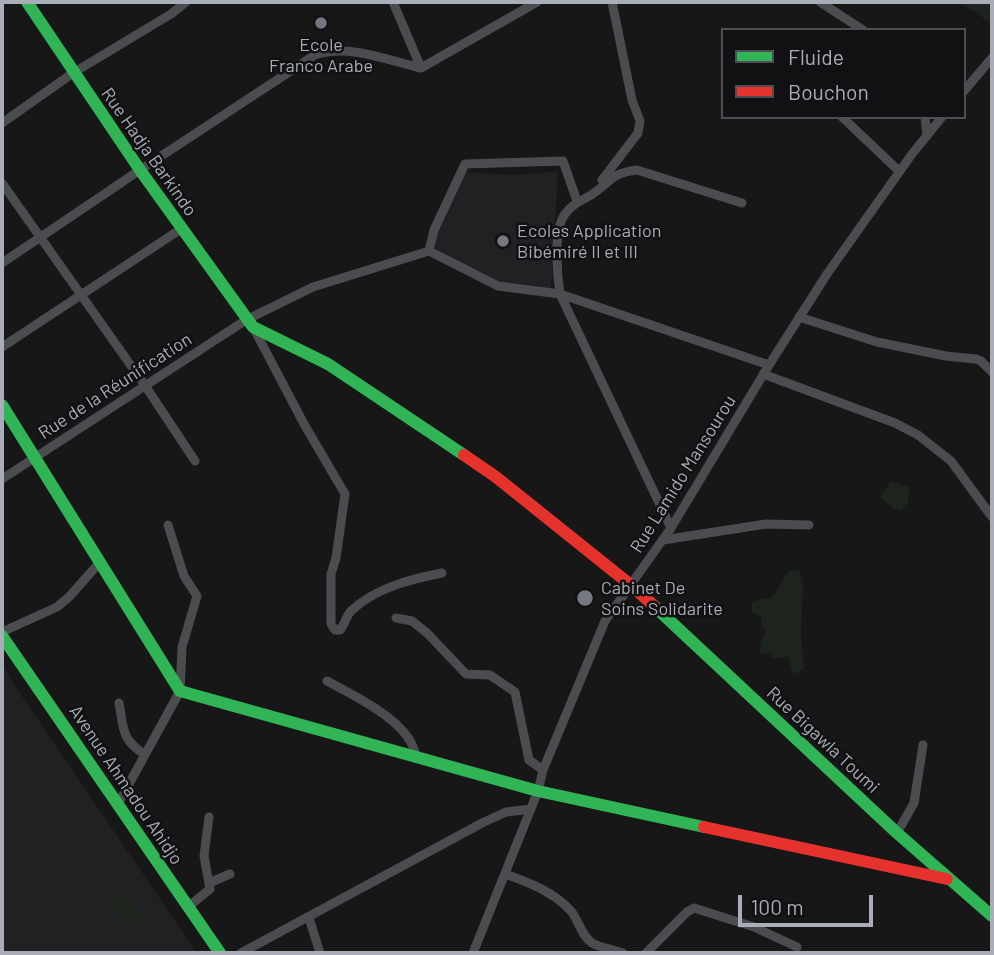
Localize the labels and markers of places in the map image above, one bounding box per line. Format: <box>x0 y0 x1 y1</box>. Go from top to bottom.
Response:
marker: Ecole Franco Arabe <box>313 15 329 31</box>
place label: Ecole Franco Arabe <box>269 34 373 76</box>
place label: Ecoles Application Bibémiré II et III <box>517 220 662 262</box>
marker: Ecoles Application Bibémiré II et III <box>495 233 511 249</box>
place label: Cabinet De Soins Solidarite <box>601 577 723 620</box>
marker: Cabinet De Soins Solidarite <box>575 588 595 608</box>

